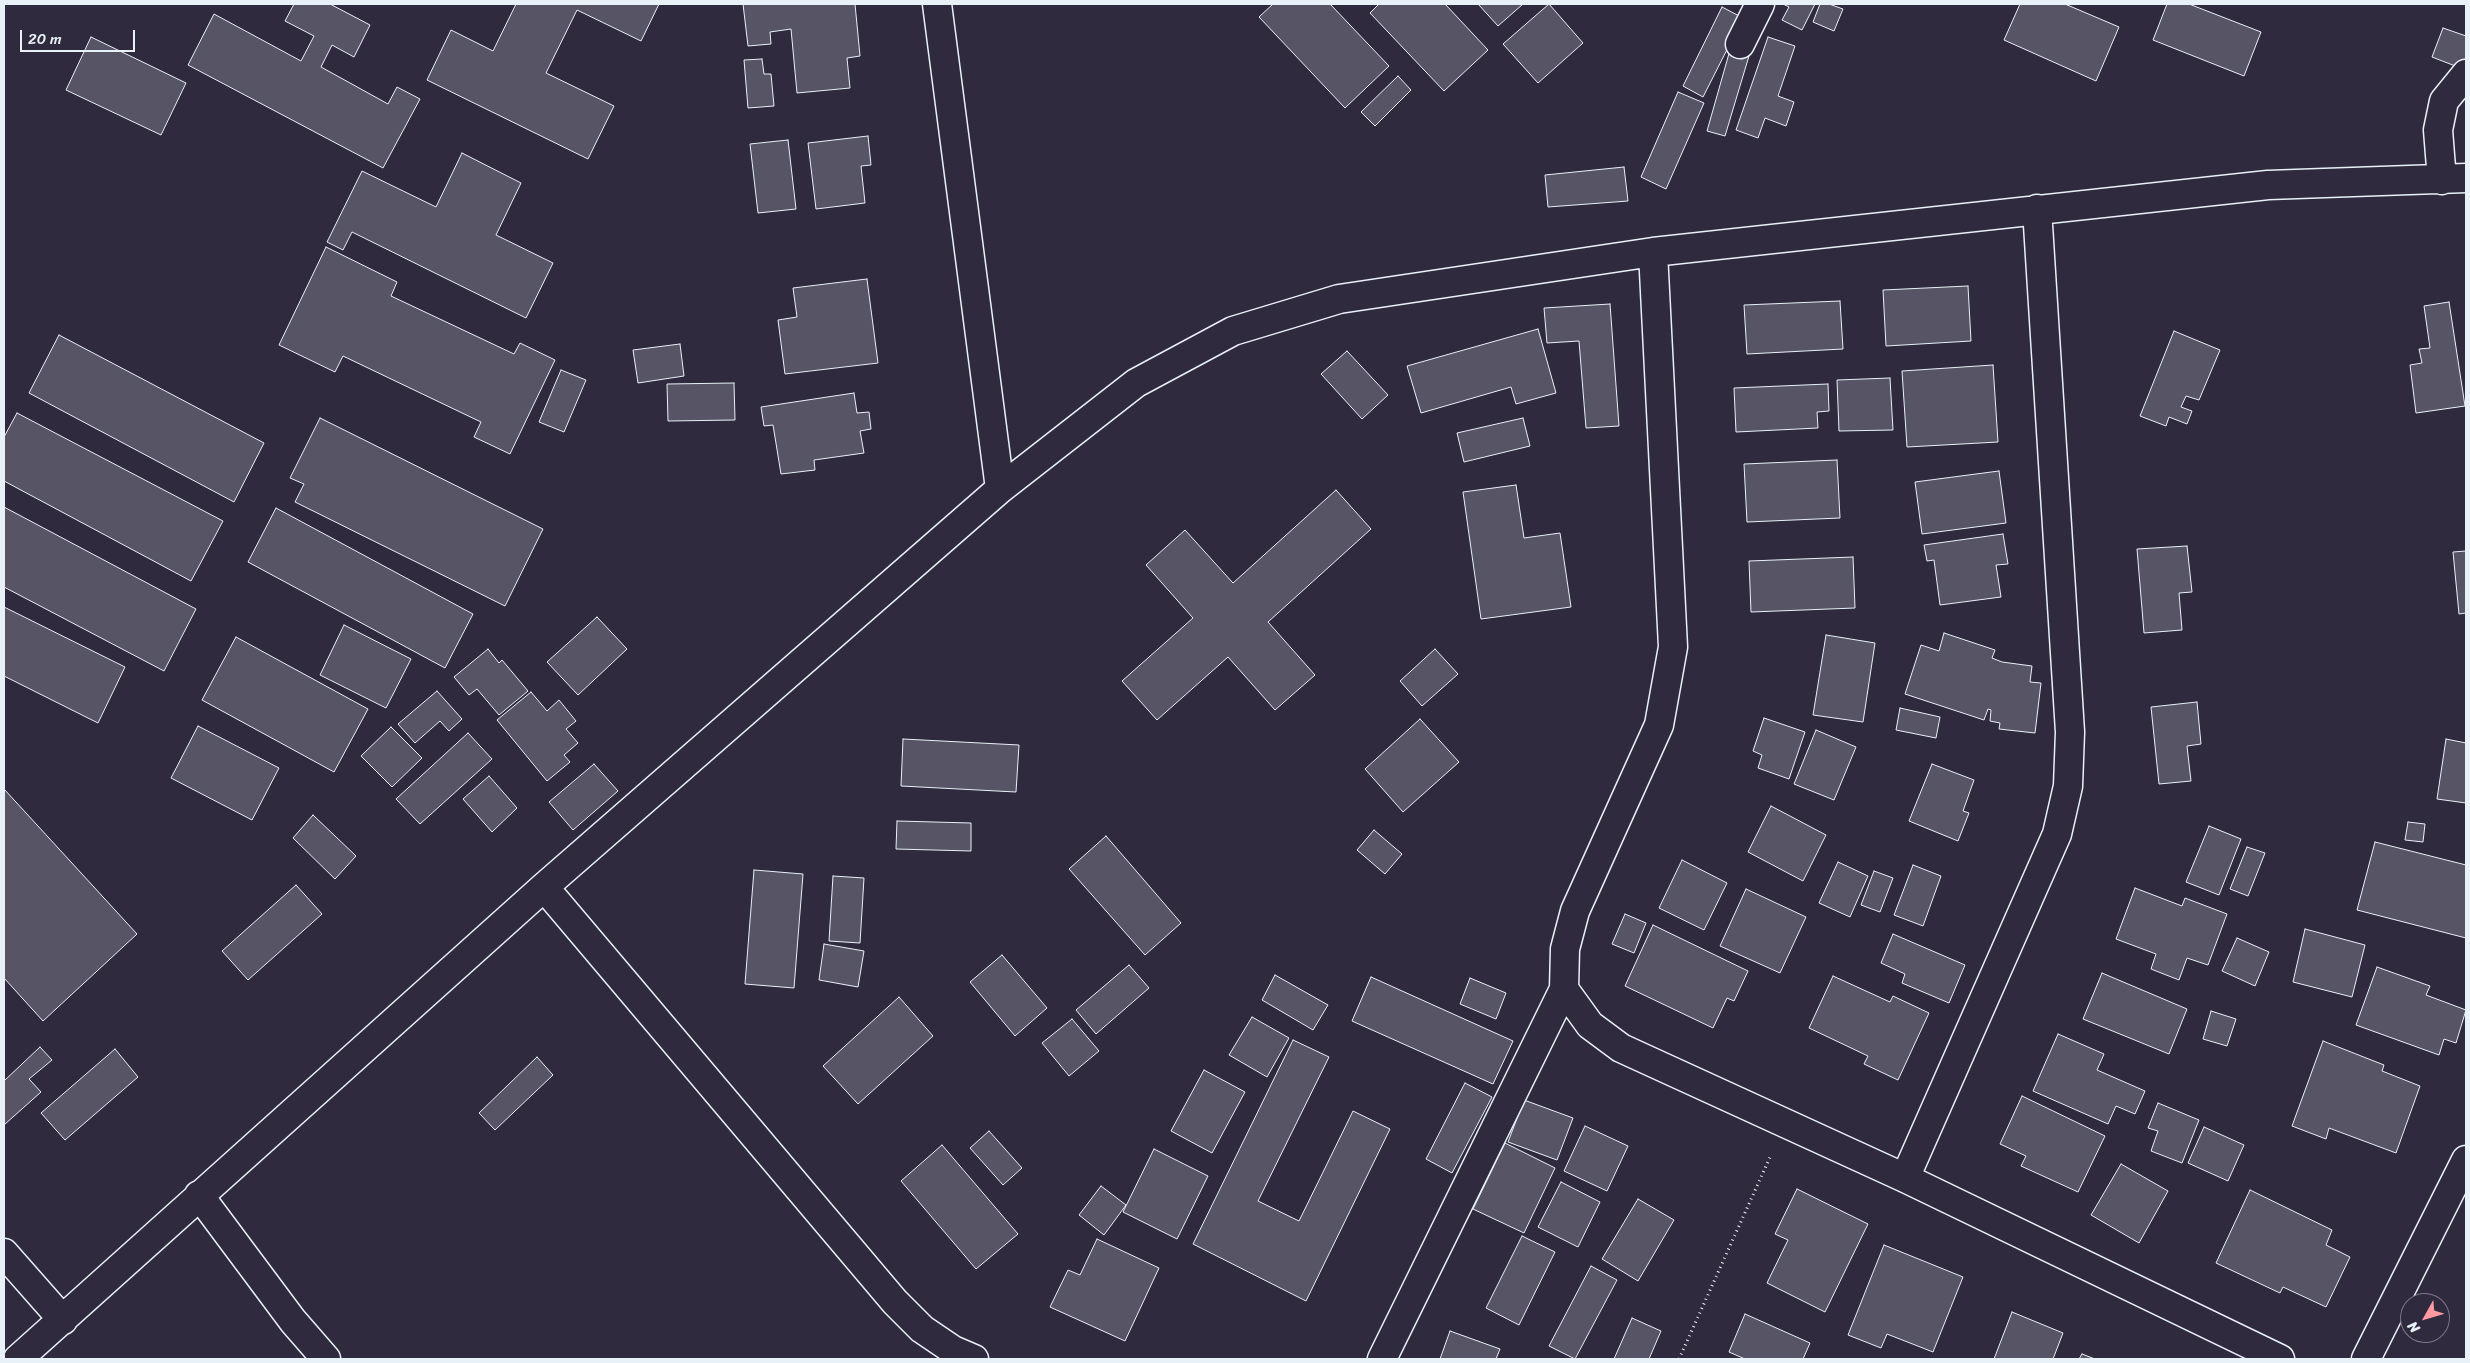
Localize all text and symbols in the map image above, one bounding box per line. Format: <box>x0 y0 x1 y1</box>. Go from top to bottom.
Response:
scale bar <box>22 20 138 52</box>
text: 20 m <box>28 26 62 52</box>
north arrow <box>2400 1293 2450 1343</box>
text: N <box>2401 1315 2427 1339</box>

